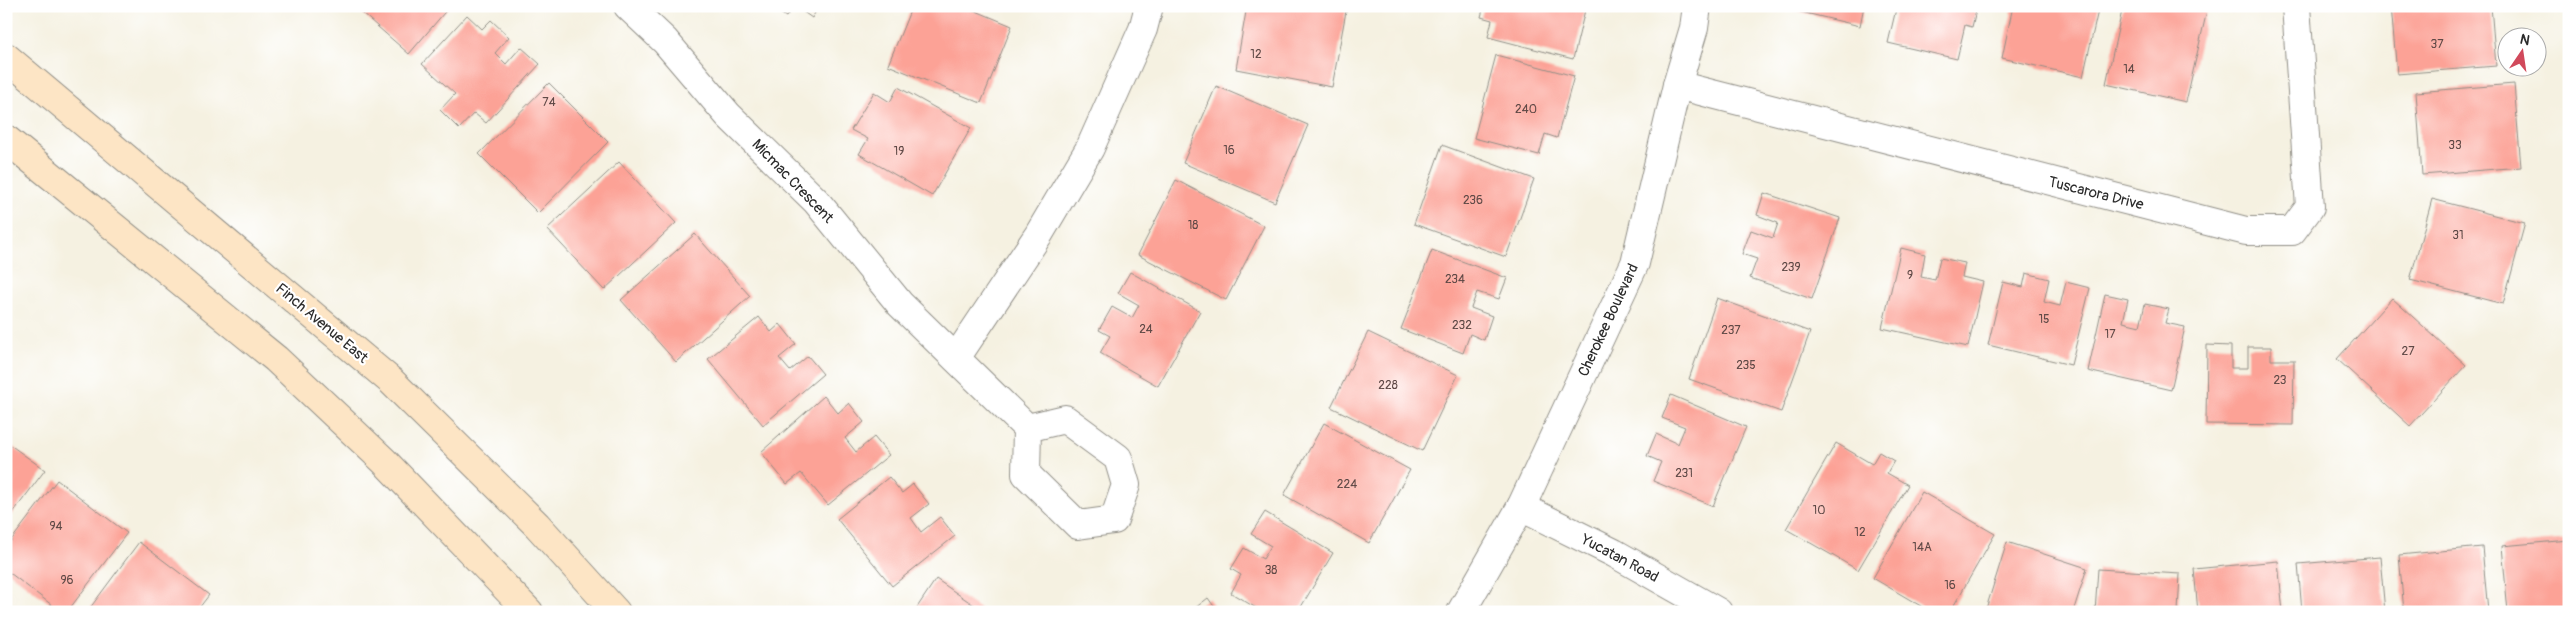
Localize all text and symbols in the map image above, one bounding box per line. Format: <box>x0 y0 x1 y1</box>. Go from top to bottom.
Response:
north arrow <box>2498 28 2548 78</box>
text: N <box>2518 30 2531 49</box>
house number: 37 <box>2430 37 2444 52</box>
house number: 12 <box>1250 47 1262 62</box>
house number: 14 <box>2123 62 2135 77</box>
house number: 74 <box>542 95 556 110</box>
house number: 240 <box>1515 102 1537 117</box>
street label: Micmac Crescent <box>748 135 838 228</box>
house number: 33 <box>2448 138 2462 153</box>
house number: 16 <box>1223 143 1235 158</box>
house number: 19 <box>894 144 904 159</box>
street label: Tuscarora Drive <box>2046 172 2146 215</box>
house number: 236 <box>1463 193 1483 208</box>
house number: 18 <box>1188 218 1198 233</box>
house number: 31 <box>2452 228 2464 243</box>
house number: 239 <box>1781 260 1801 275</box>
street label: Cherokee Boulevard <box>1574 261 1643 380</box>
house number: 9 <box>1907 268 1913 283</box>
house number: 234 <box>1445 272 1465 287</box>
street label: Finch Avenue East <box>272 279 373 368</box>
house number: 15 <box>2038 312 2050 327</box>
house number: 232 <box>1452 318 1472 333</box>
house number: 24 <box>1139 322 1153 337</box>
house number: 237 <box>1721 323 1741 338</box>
house number: 17 <box>2104 327 2116 342</box>
house number: 27 <box>2401 344 2415 359</box>
house number: 235 <box>1736 358 1756 373</box>
house number: 23 <box>2273 373 2287 388</box>
house number: 228 <box>1378 378 1398 393</box>
house number: 231 <box>1675 466 1693 481</box>
house number: 224 <box>1337 477 1357 492</box>
house number: 10 <box>1813 503 1825 518</box>
house number: 94 <box>49 519 63 534</box>
house number: 12 <box>1854 525 1866 540</box>
street label: Yucatan Road <box>1577 530 1662 587</box>
house number: 14A <box>1912 540 1932 555</box>
house number: 38 <box>1265 563 1277 578</box>
house number: 96 <box>60 573 74 588</box>
house number: 16 <box>1944 578 1956 593</box>

